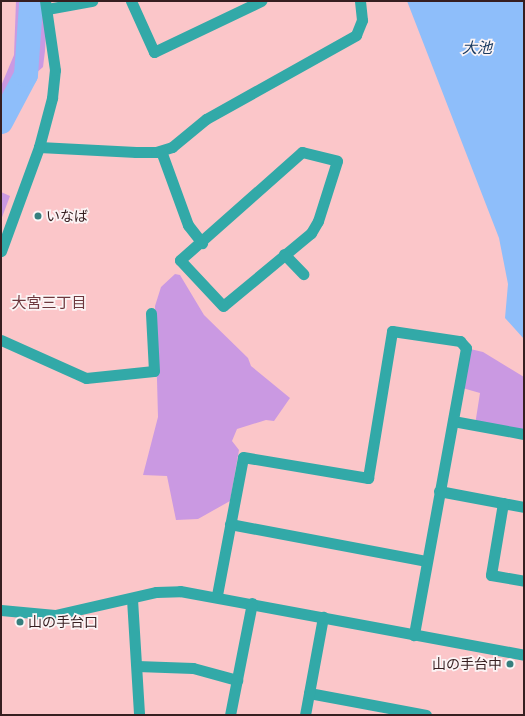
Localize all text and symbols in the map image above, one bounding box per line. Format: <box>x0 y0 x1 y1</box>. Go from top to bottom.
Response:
water label: 大池 <box>462 39 492 57</box>
place label: いなば <box>46 208 88 224</box>
marker: いなば <box>33 211 43 221</box>
district label: 大宮三丁目 <box>12 294 86 312</box>
place label: 山の手台口 <box>28 614 98 630</box>
marker: 山の手台口 <box>15 617 25 627</box>
place label: 山の手台中 <box>432 656 502 672</box>
marker: 山の手台中 <box>505 659 515 669</box>

